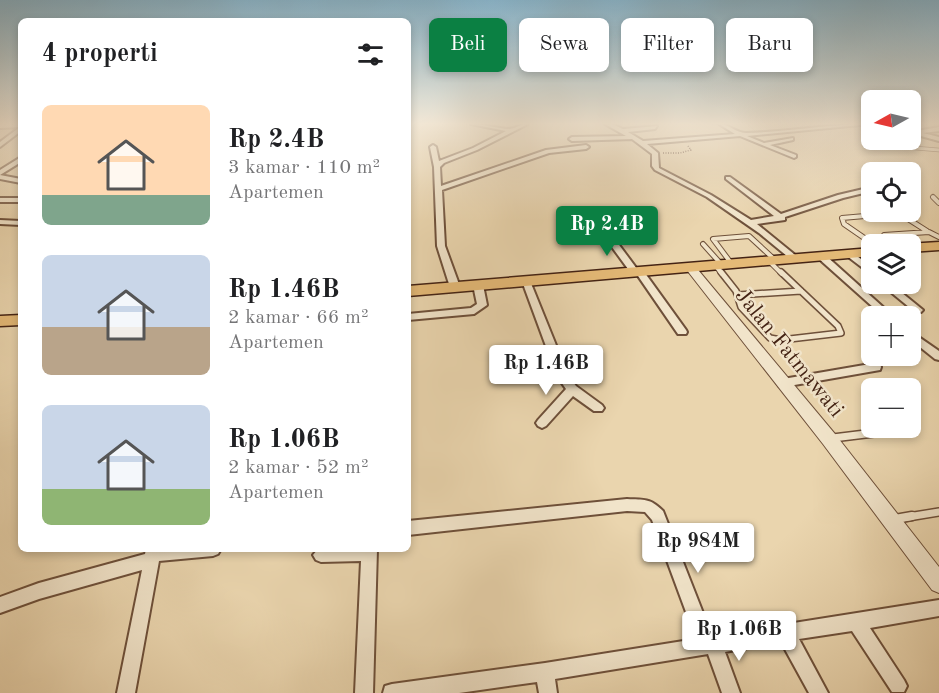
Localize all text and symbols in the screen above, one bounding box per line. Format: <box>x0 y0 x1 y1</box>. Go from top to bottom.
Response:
chip: Beli <box>429 18 507 72</box>
chip: Sewa <box>519 18 609 72</box>
chip: Filter <box>621 18 714 72</box>
chip: Baru <box>726 18 813 72</box>
icon: filters <box>354 38 387 71</box>
text: 4 properti <box>42 41 158 67</box>
north arrow <box>861 90 921 150</box>
map controls <box>861 90 921 438</box>
text: Rp 2.4B <box>228 127 324 153</box>
icon: home <box>90 129 162 201</box>
text: 3 kamar · 110 m² <box>228 158 380 178</box>
button: locate <box>861 162 921 222</box>
text: Apartemen <box>228 183 324 203</box>
pin: Rp 2.4B <box>552 206 662 257</box>
text: Rp 2.4B <box>570 215 644 235</box>
button: layers <box>861 234 921 294</box>
text: Rp 1.46B <box>228 277 339 303</box>
icon: home <box>90 279 162 351</box>
street label: Jalan Fatmawati <box>731 285 847 421</box>
button: + <box>861 306 921 366</box>
text: 2 kamar · 66 m² <box>228 308 369 328</box>
text: Apartemen <box>228 333 324 353</box>
pin: Rp 1.46B <box>484 345 608 396</box>
text: Rp 1.46B <box>503 354 589 374</box>
button: − <box>861 378 921 438</box>
text: Rp 1.06B <box>228 427 339 453</box>
icon: home <box>90 429 162 501</box>
text: 2 kamar · 52 m² <box>228 458 369 478</box>
text: Apartemen <box>228 483 324 503</box>
pin: Rp 984M <box>643 523 753 574</box>
text: Rp 984M <box>656 532 740 552</box>
pin: Rp 1.06B <box>677 611 801 662</box>
text: Rp 1.06B <box>696 620 782 640</box>

